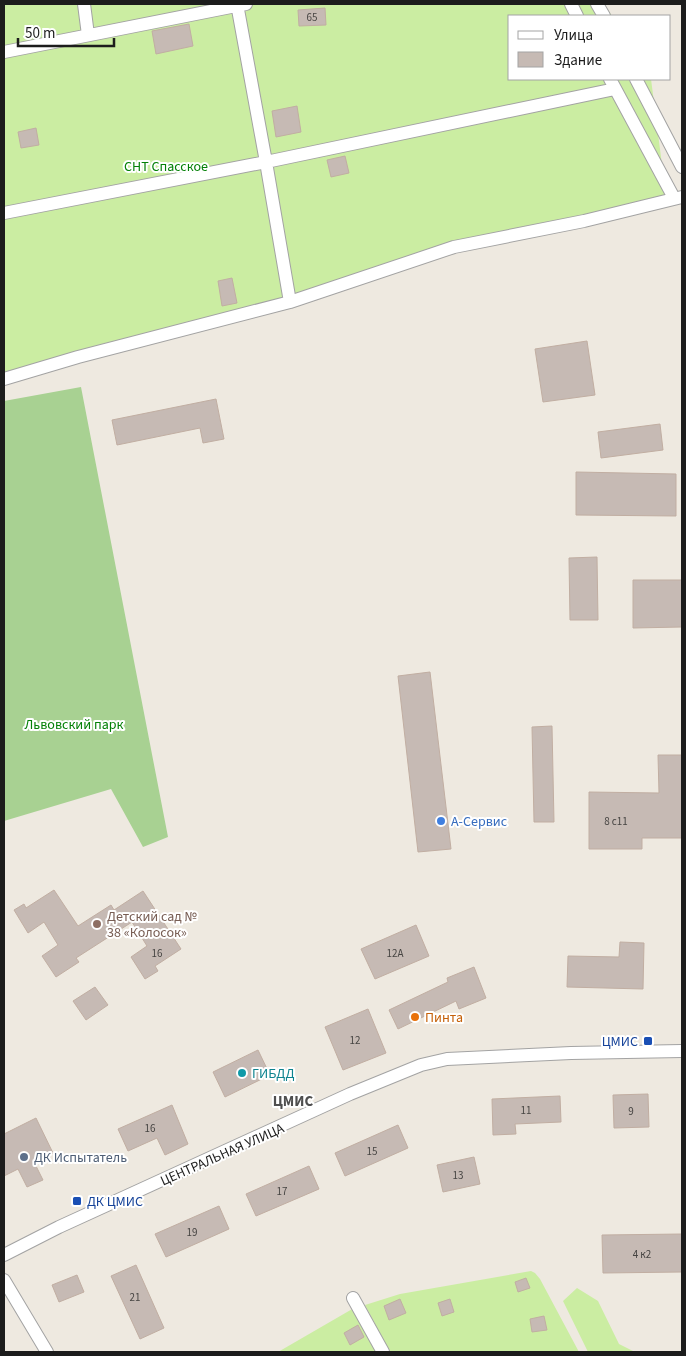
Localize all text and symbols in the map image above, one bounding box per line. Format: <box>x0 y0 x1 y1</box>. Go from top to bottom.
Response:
house number: 65 <box>307 10 317 25</box>
scale bar <box>18 15 114 47</box>
legend <box>508 15 671 80</box>
text: 50 m <box>25 23 55 44</box>
text: Улица <box>554 25 593 46</box>
text: Здание <box>554 50 602 71</box>
park label: СНТ Спасское <box>124 157 208 177</box>
park label: Львовский парк <box>25 715 124 735</box>
place label: A-Сервис <box>451 812 508 832</box>
house number: 8 с11 <box>604 814 628 829</box>
marker: A-Сервис <box>435 815 447 827</box>
place label: Детский сад № 38 «Колосок» <box>107 907 198 943</box>
marker: Детский сад № 38 «Колосок» <box>91 918 103 930</box>
house number: 16 <box>152 946 163 961</box>
house number: 12А <box>387 946 403 961</box>
place label: Пинта <box>425 1008 463 1028</box>
marker: Пинта <box>409 1011 421 1023</box>
place label: ЦМИС <box>602 1032 638 1052</box>
house number: 12 <box>350 1033 360 1048</box>
marker: ЦМИС <box>642 1035 654 1047</box>
place label: ГИБДД <box>252 1064 295 1084</box>
marker: ГИБДД <box>236 1067 248 1079</box>
district label: ЦМИС <box>273 1091 313 1112</box>
house number: 11 <box>521 1103 531 1118</box>
house number: 9 <box>628 1104 634 1119</box>
street label: ЦЕНТРАЛЬНАЯ УЛИЦА <box>157 1118 288 1191</box>
house number: 16 <box>145 1121 156 1136</box>
house number: 15 <box>367 1144 377 1159</box>
place label: ДК Испытатель <box>34 1148 127 1168</box>
marker: ДК Испытатель <box>18 1151 30 1163</box>
house number: 13 <box>453 1168 463 1183</box>
house number: 17 <box>277 1184 287 1199</box>
place label: ДК ЦМИС <box>87 1192 143 1212</box>
marker: ДК ЦМИС <box>71 1195 83 1207</box>
house number: 19 <box>187 1225 197 1240</box>
house number: 4 к2 <box>633 1247 651 1262</box>
house number: 21 <box>130 1290 140 1305</box>

